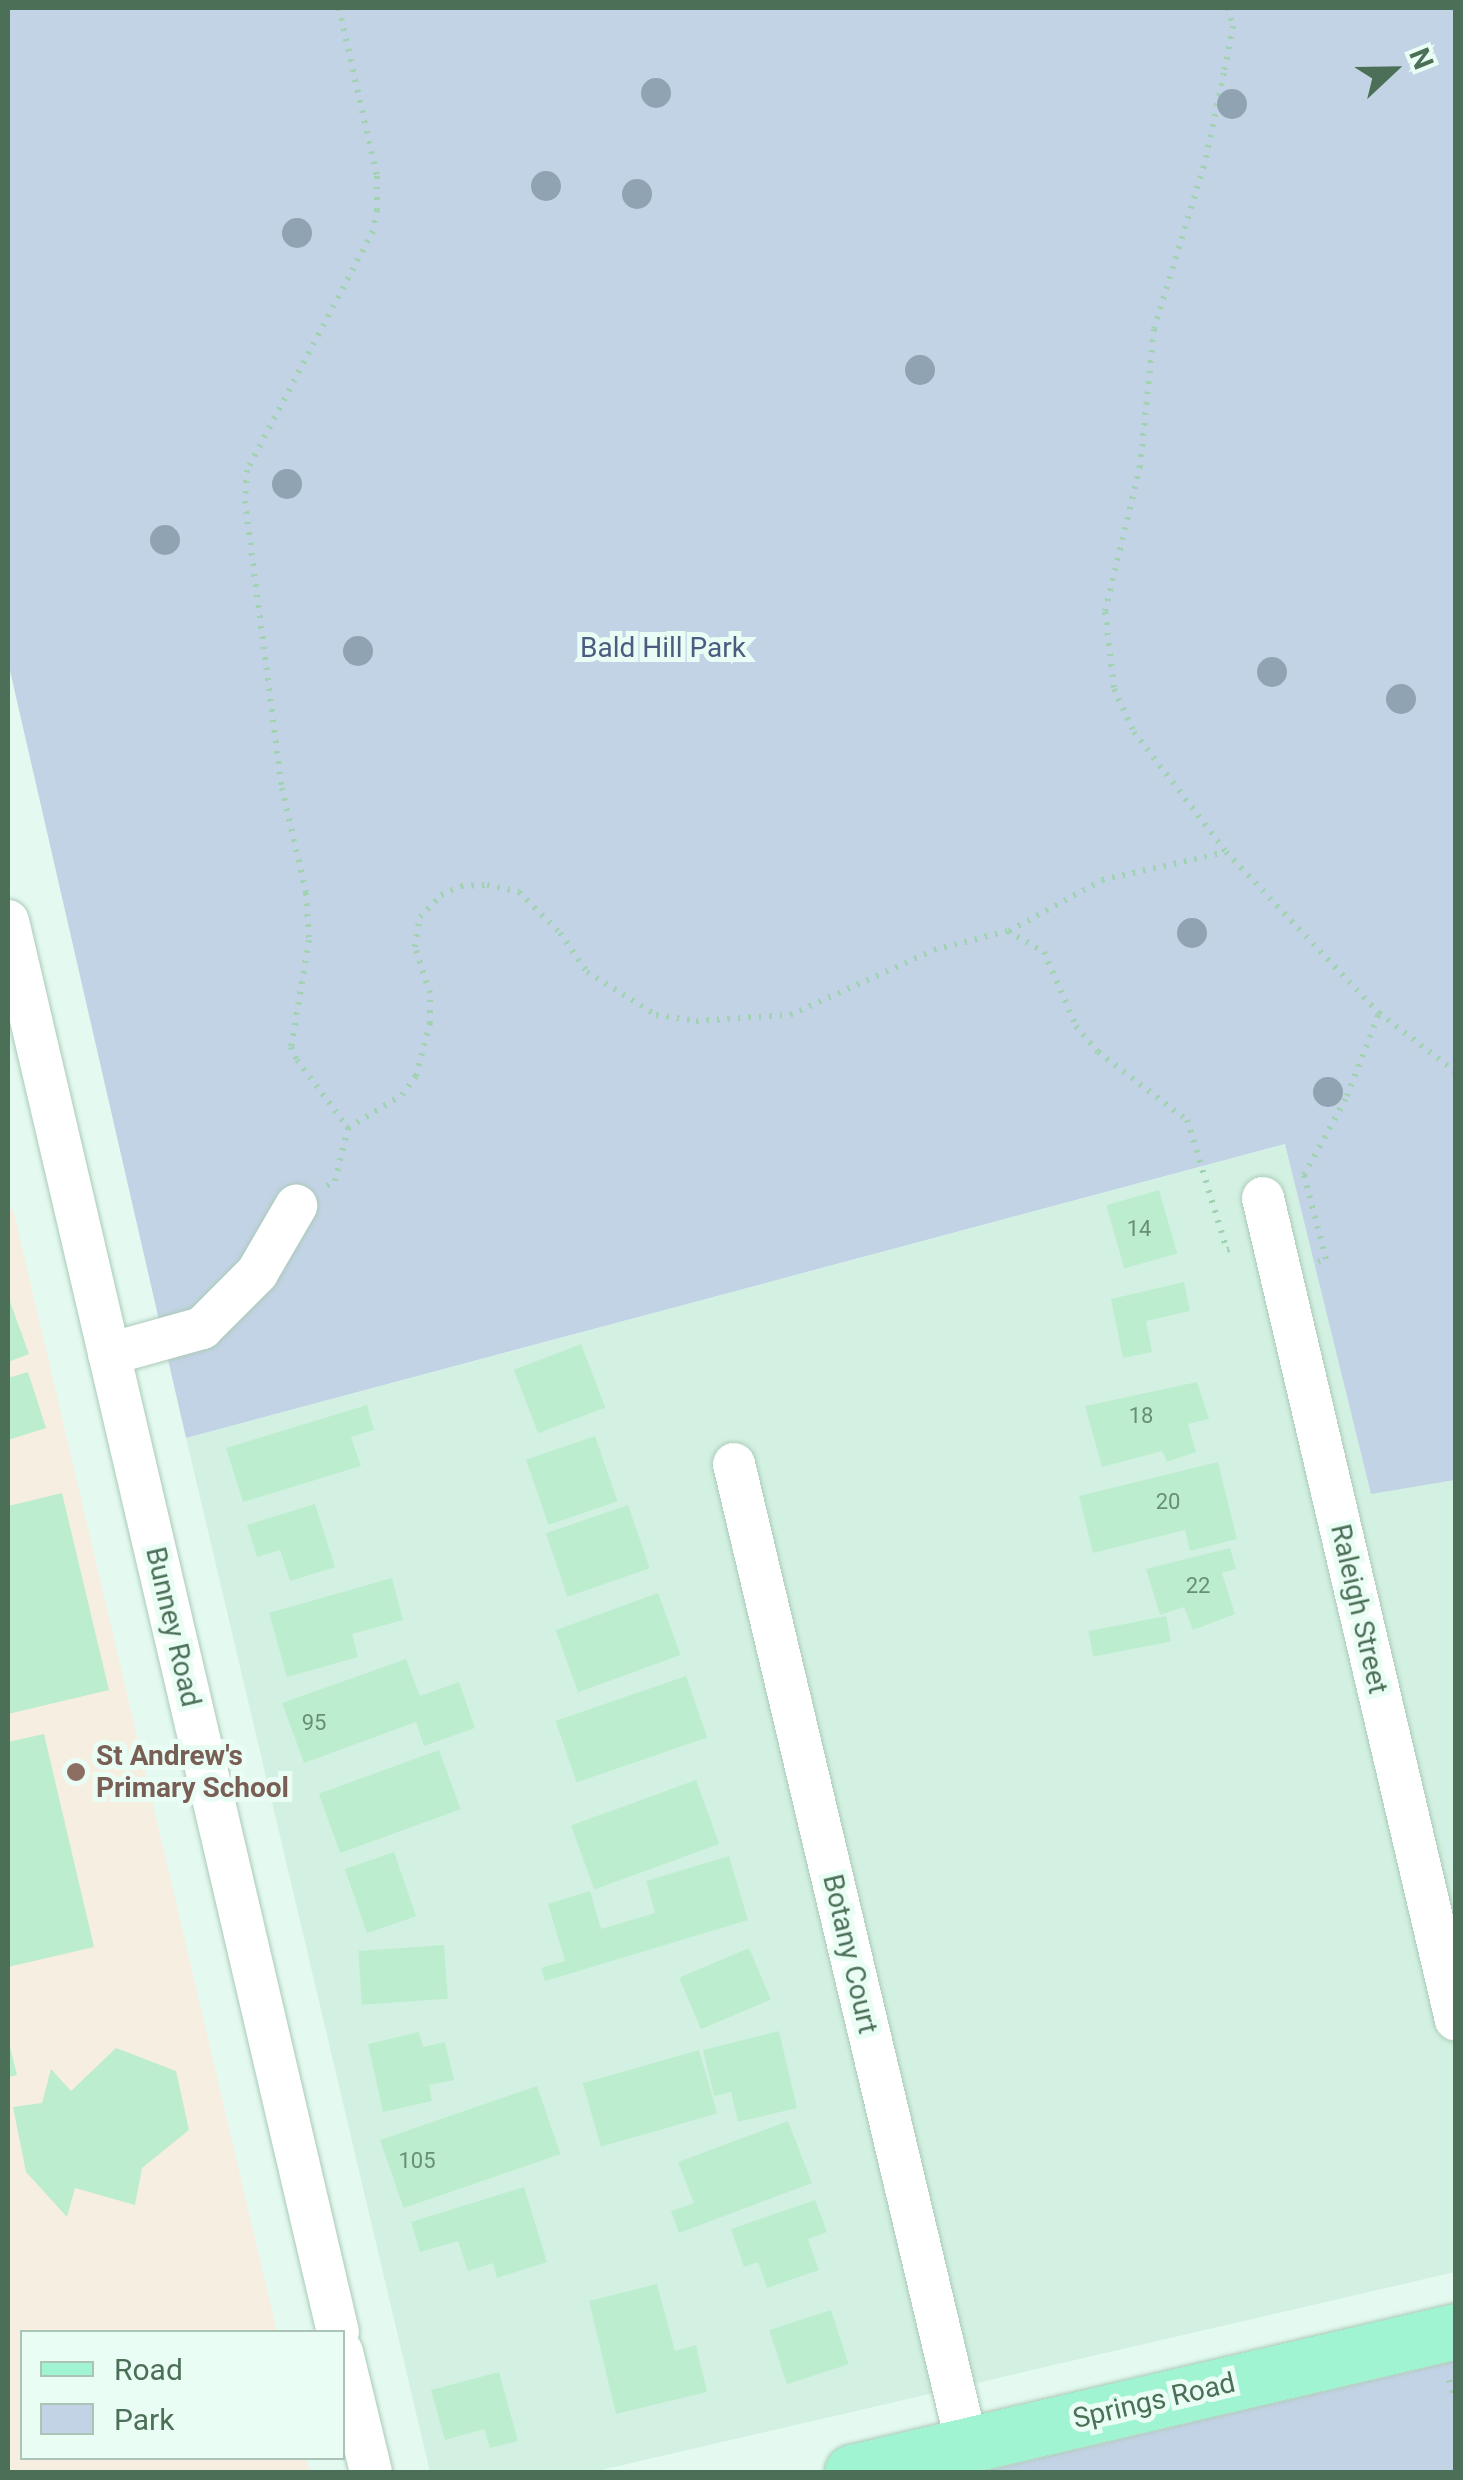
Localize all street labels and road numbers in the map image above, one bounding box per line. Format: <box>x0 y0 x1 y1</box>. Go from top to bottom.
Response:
street label: Raleigh Street <box>1323 1521 1395 1697</box>
street label: Bunney Road <box>138 1544 208 1710</box>
street label: Botany Court <box>815 1871 885 2037</box>
street label: Springs Road <box>1070 2366 1238 2436</box>

